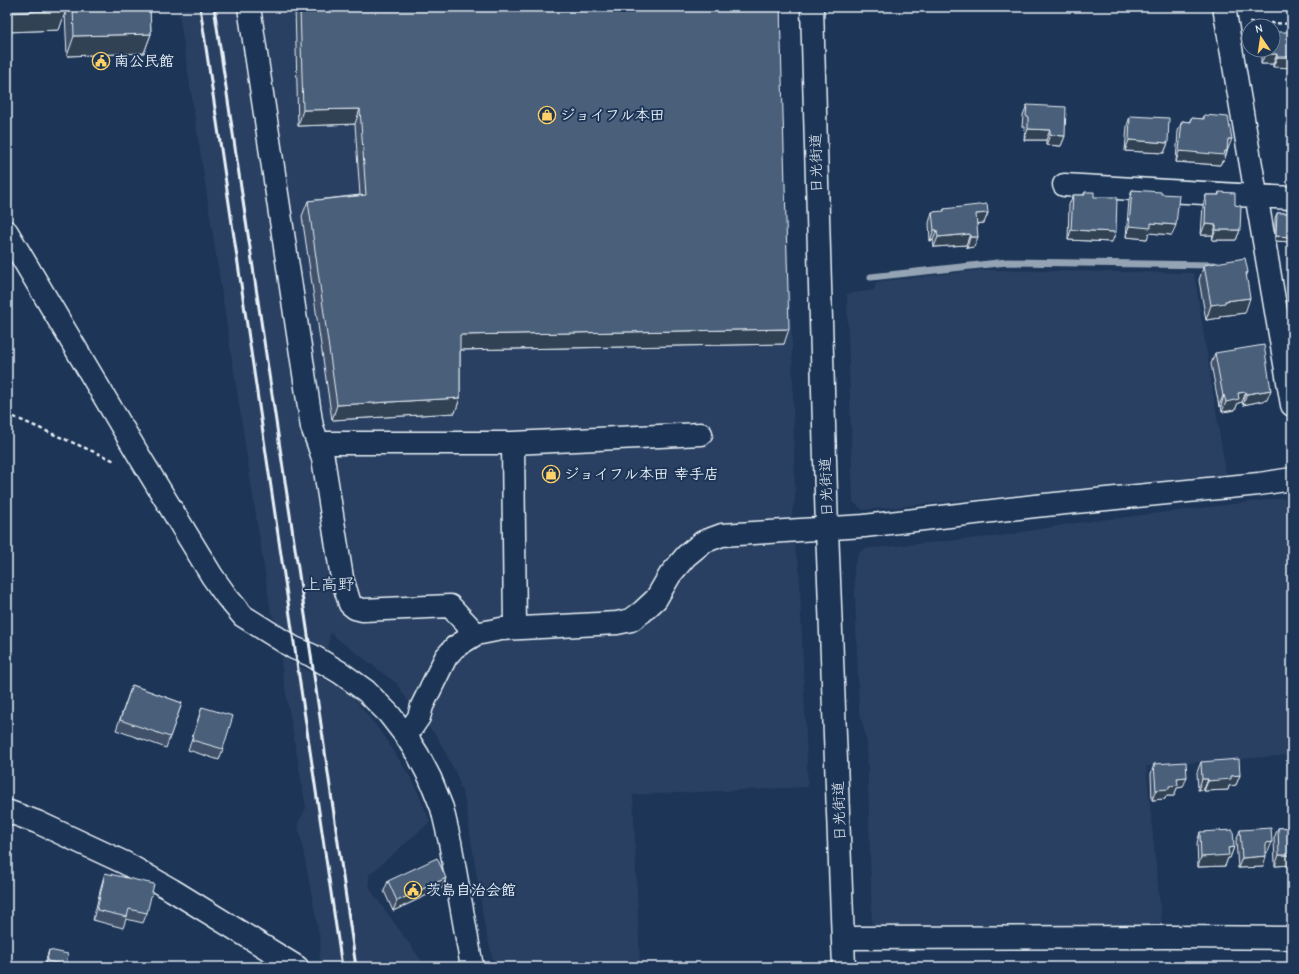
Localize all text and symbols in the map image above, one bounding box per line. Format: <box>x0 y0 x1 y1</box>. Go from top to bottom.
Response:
north arrow <box>1241 18 1281 58</box>
text: N <box>1254 22 1264 36</box>
public building icon: 南公民館 <box>91 51 111 71</box>
place label: 南公民館 <box>114 52 174 70</box>
shop icon: ジョイフル本田 <box>537 105 557 125</box>
place label: ジョイフル本田 <box>560 106 665 124</box>
street label: 日光街道 <box>806 133 826 193</box>
street label: 日光街道 <box>816 457 836 517</box>
shop icon: ジョイフル本田 幸手店 <box>541 464 561 484</box>
place label: ジョイフル本田 幸手店 <box>564 465 719 483</box>
district label: 上高野 <box>304 575 355 594</box>
street label: 日光街道 <box>829 781 849 841</box>
public building icon: 茨島自治会館 <box>403 880 423 900</box>
place label: 茨島自治会館 <box>426 881 516 899</box>

